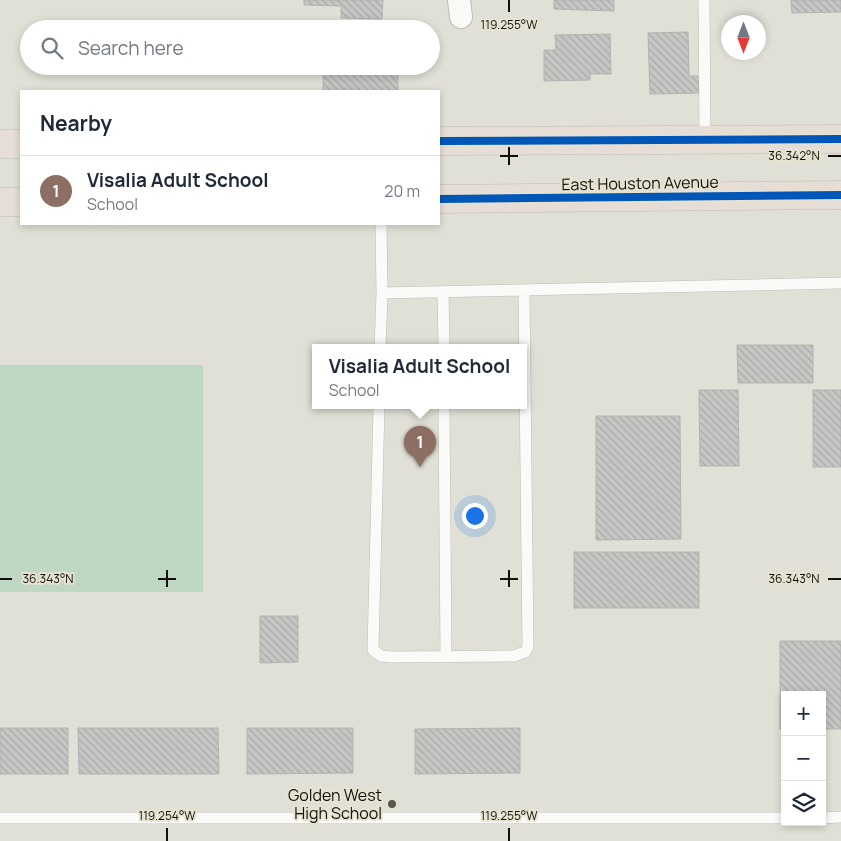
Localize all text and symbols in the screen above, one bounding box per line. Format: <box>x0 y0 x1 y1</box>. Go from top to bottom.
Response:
north arrow <box>721 15 766 60</box>
text: 119.255°W <box>481 16 538 33</box>
search box <box>20 20 440 75</box>
icon: search <box>38 34 66 62</box>
text: Search here <box>78 35 184 61</box>
text: Nearby <box>40 109 112 137</box>
text: 36.342°N <box>768 147 820 164</box>
text: Visalia Adult School <box>87 167 269 193</box>
street label: East Houston Avenue <box>561 171 719 195</box>
text: 1 <box>52 180 60 202</box>
text: 20 m <box>384 180 420 202</box>
text: School <box>87 193 138 215</box>
popup <box>312 344 527 409</box>
text: Visalia Adult School <box>329 353 510 379</box>
text: School <box>329 379 380 401</box>
pin: 1 <box>404 426 436 467</box>
your location <box>462 503 488 529</box>
text: 36.343°N <box>22 570 74 587</box>
text: 36.343°N <box>768 570 820 587</box>
map controls <box>781 691 826 826</box>
button: + <box>781 691 826 736</box>
button: − <box>781 736 826 781</box>
button: layers <box>781 781 826 826</box>
place label: Golden West High School <box>288 784 382 824</box>
marker: Golden West High School <box>386 798 398 810</box>
text: 119.254°W <box>138 807 196 824</box>
text: 119.255°W <box>481 807 538 824</box>

